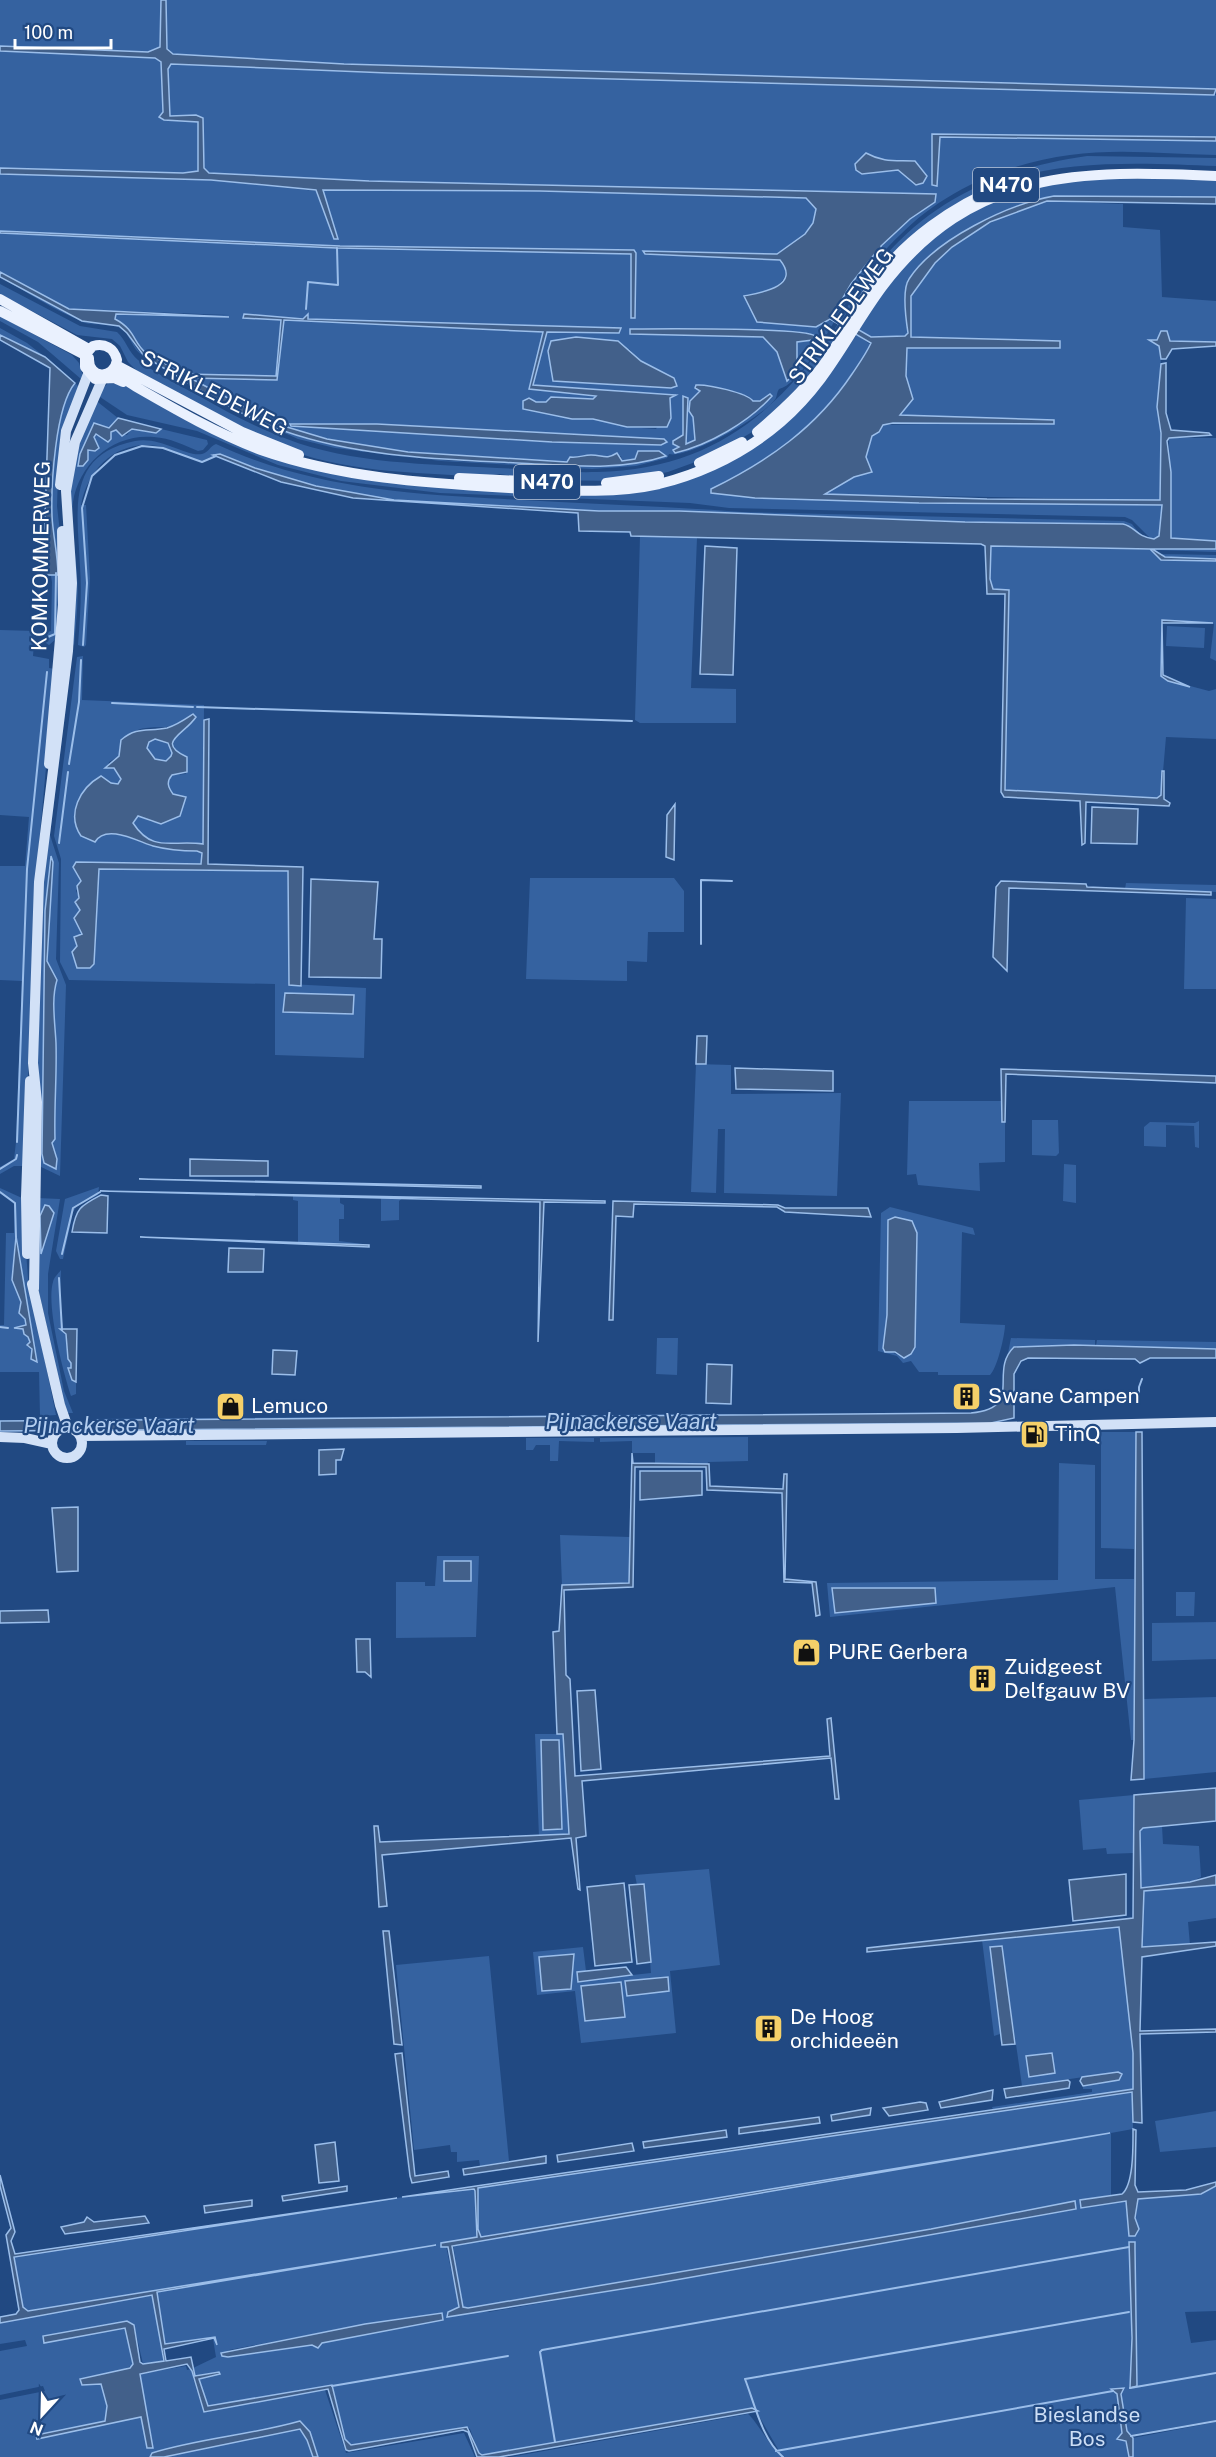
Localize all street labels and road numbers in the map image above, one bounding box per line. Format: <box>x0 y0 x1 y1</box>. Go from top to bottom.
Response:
road number: N470 <box>973 168 1039 202</box>
street label: STRIKLEDEWEG <box>783 243 898 389</box>
street label: STRIKLEDEWEG <box>136 345 292 440</box>
street label: KOMKOMMERWEG <box>26 461 55 651</box>
road number: N470 <box>514 465 580 499</box>

